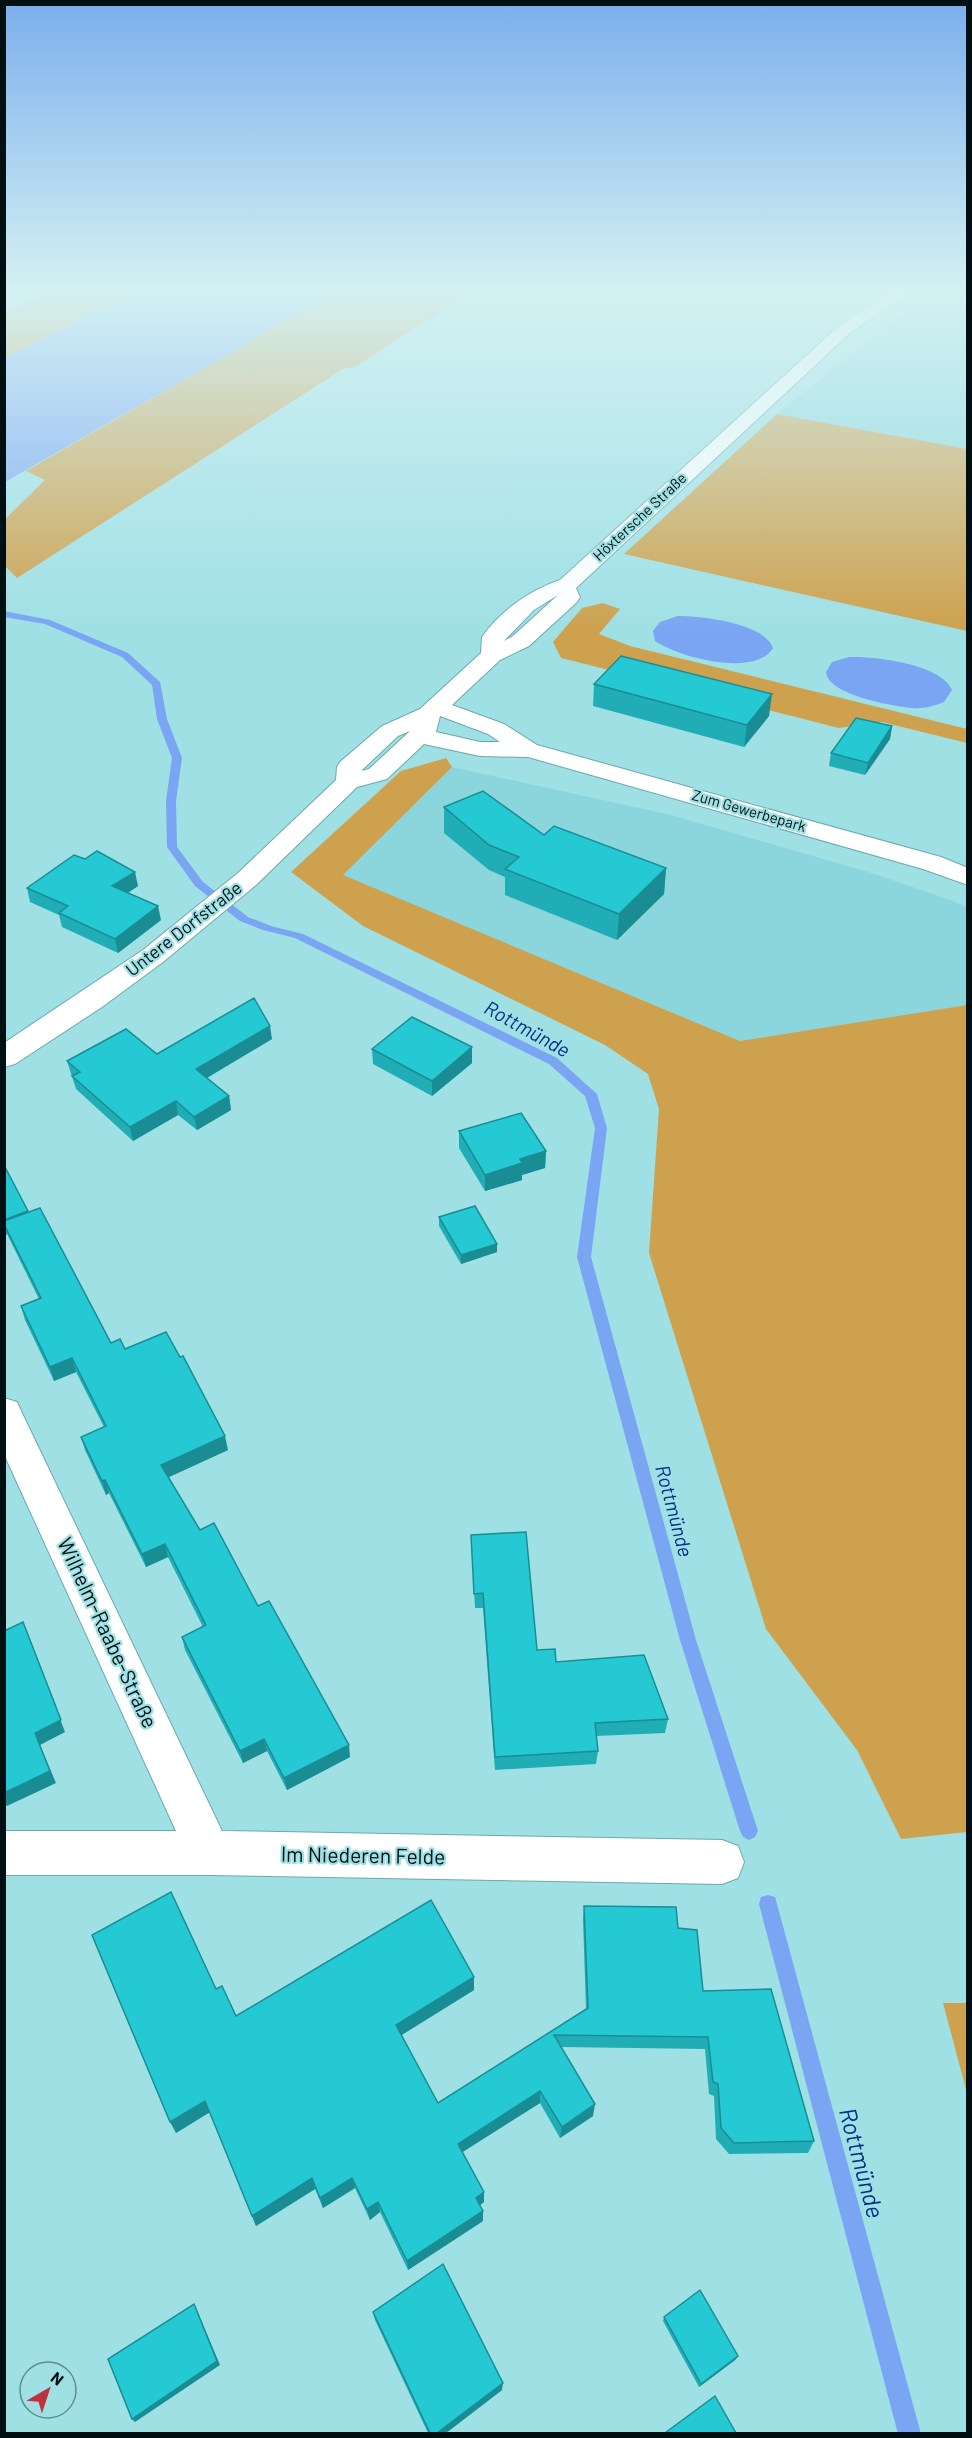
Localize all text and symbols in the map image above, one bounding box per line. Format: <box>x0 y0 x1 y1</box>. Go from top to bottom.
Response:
street label: Höxtersche Straße <box>589 468 690 564</box>
street label: Zum Gewerbepark <box>690 785 809 835</box>
street label: Untere Dorfstraße <box>121 876 246 980</box>
water label: Rottmünde <box>481 995 574 1061</box>
water label: Rottmünde <box>651 1462 699 1559</box>
street label: Wilhelm-Raabe-Straße <box>53 1533 164 1732</box>
street label: Im Niederen Felde <box>281 1841 445 1868</box>
water label: Rottmünde <box>834 2104 891 2221</box>
north arrow <box>18 2360 78 2420</box>
text: N <box>48 2367 68 2389</box>

